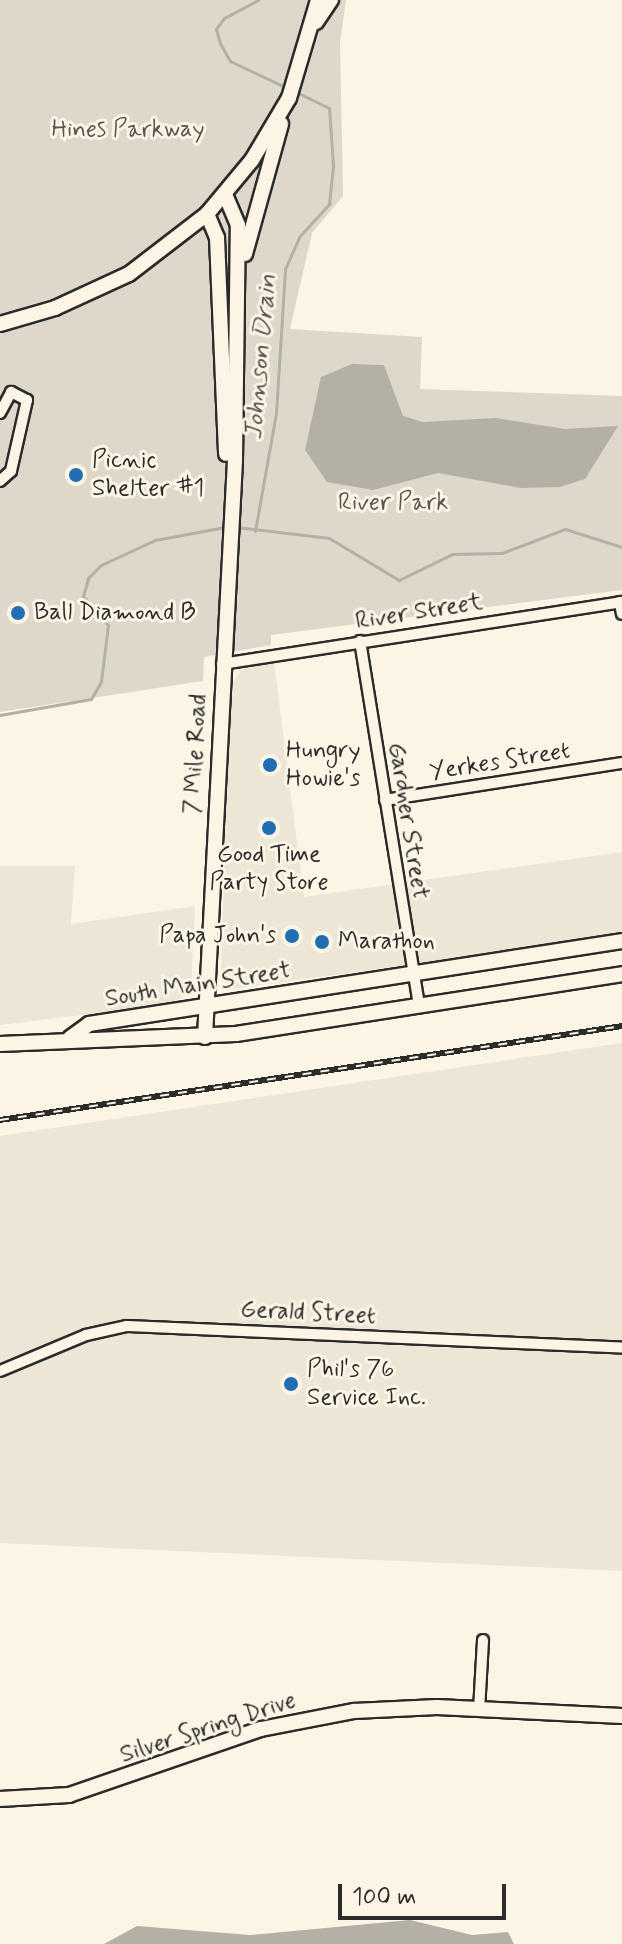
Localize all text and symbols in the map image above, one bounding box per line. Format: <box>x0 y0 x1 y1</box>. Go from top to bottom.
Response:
park label: Hines Parkway <box>53 116 203 144</box>
water label: Johnson Drain <box>239 271 285 443</box>
place label: Picnic Shelter #1 <box>92 447 204 503</box>
marker: Picnic Shelter #1 <box>67 466 85 484</box>
park label: River Park <box>339 489 447 517</box>
street label: River Street <box>353 588 485 636</box>
place label: Ball Diamond B <box>34 599 196 627</box>
marker: Ball Diamond B <box>9 604 27 622</box>
street label: 7 Mile Road <box>178 694 214 814</box>
street label: Yerkes Street <box>426 736 574 788</box>
place label: Hungry Howie's <box>286 737 361 793</box>
street label: Gardner Street <box>381 741 435 901</box>
marker: Hungry Howie's <box>261 756 279 774</box>
marker: Good Time Party Store <box>260 819 278 837</box>
place label: Good Time Party Store <box>210 841 328 897</box>
place label: Papa John's <box>153 922 276 950</box>
marker: Papa John's <box>283 927 301 945</box>
place label: Marathon <box>338 928 435 956</box>
marker: Marathon <box>313 933 331 951</box>
street label: South Main Street <box>104 956 292 1014</box>
street label: Gerald Street <box>238 1295 378 1331</box>
place label: Phil's 76 Service Inc. <box>307 1356 426 1412</box>
marker: Phil's 76 Service Inc. <box>282 1375 300 1393</box>
street label: Silver Spring Drive <box>116 1686 300 1770</box>
scale bar <box>342 1868 510 1918</box>
text: 100 m <box>352 1882 416 1913</box>

